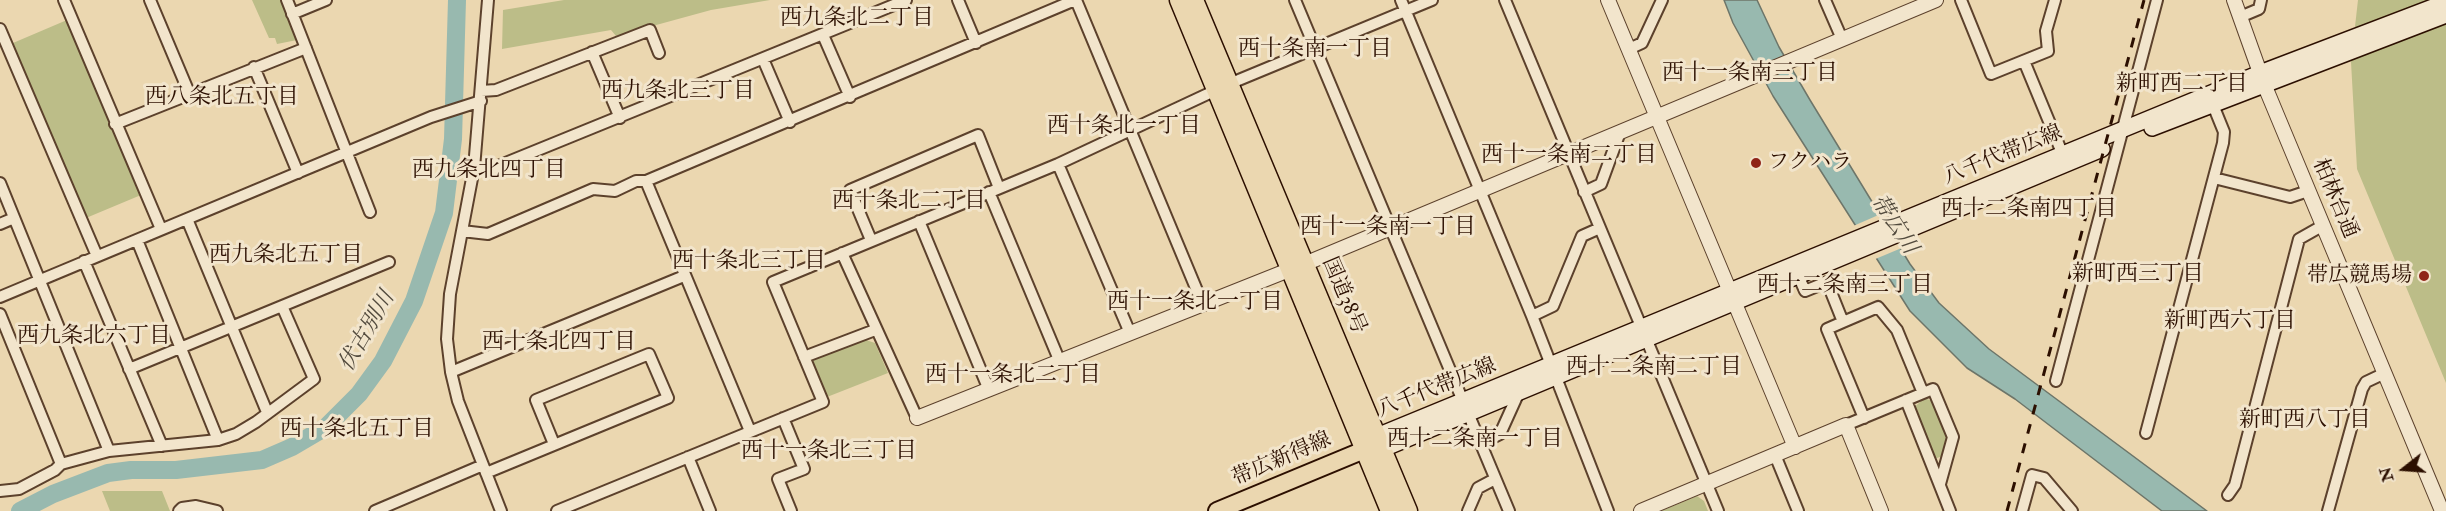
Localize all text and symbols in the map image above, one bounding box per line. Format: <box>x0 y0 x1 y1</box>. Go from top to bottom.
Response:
district label: 西九条北二丁目 <box>780 6 934 32</box>
district label: 西十条南一丁目 <box>1238 37 1392 63</box>
district label: 西十一条南三丁目 <box>1662 61 1838 87</box>
district label: 新町西二丁目 <box>2116 72 2248 98</box>
district label: 西九条北三丁目 <box>601 79 755 105</box>
district label: 西八条北五丁目 <box>145 85 299 111</box>
district label: 西十条北一丁目 <box>1047 114 1201 140</box>
street label: 八千代帯広線 <box>1940 121 2066 191</box>
district label: 西十一条南二丁目 <box>1481 143 1657 169</box>
place label: フクハラ <box>1768 150 1852 176</box>
street label: 柏林台通 <box>2306 155 2362 243</box>
marker: フクハラ <box>1749 156 1763 170</box>
district label: 西九条北四丁目 <box>412 158 566 184</box>
district label: 西十条北二丁目 <box>832 189 986 215</box>
water label: 帯広川 <box>1864 190 1922 260</box>
district label: 西十二条南四丁目 <box>1941 197 2117 223</box>
district label: 西十一条南一丁目 <box>1300 215 1476 241</box>
district label: 西九条北五丁目 <box>209 243 363 269</box>
district label: 西十条北三丁目 <box>672 249 826 275</box>
street label: 国道38号 <box>1316 254 1370 338</box>
district label: 新町西三丁目 <box>2072 262 2204 288</box>
place label: 帯広競馬場 <box>2307 263 2412 289</box>
marker: 帯広競馬場 <box>2417 269 2431 283</box>
district label: 西十二条南三丁目 <box>1757 273 1933 299</box>
water label: 伏古別川 <box>335 287 401 377</box>
district label: 西十一条北一丁目 <box>1107 290 1283 316</box>
district label: 新町西六丁目 <box>2164 309 2296 335</box>
district label: 西九条北六丁目 <box>17 324 171 350</box>
district label: 西十条北四丁目 <box>482 330 636 356</box>
street label: 八千代帯広線 <box>1374 354 1500 424</box>
district label: 西十二条南二丁目 <box>1566 355 1742 381</box>
district label: 西十一条北二丁目 <box>925 363 1101 389</box>
district label: 新町西八丁目 <box>2239 408 2371 434</box>
district label: 西十条北五丁目 <box>280 417 434 443</box>
district label: 西十二条南一丁目 <box>1387 427 1563 453</box>
street label: 帯広新得線 <box>1229 428 1335 492</box>
district label: 西十一条北三丁目 <box>741 439 917 465</box>
north arrow <box>2374 439 2434 499</box>
text: N <box>2375 464 2398 484</box>

